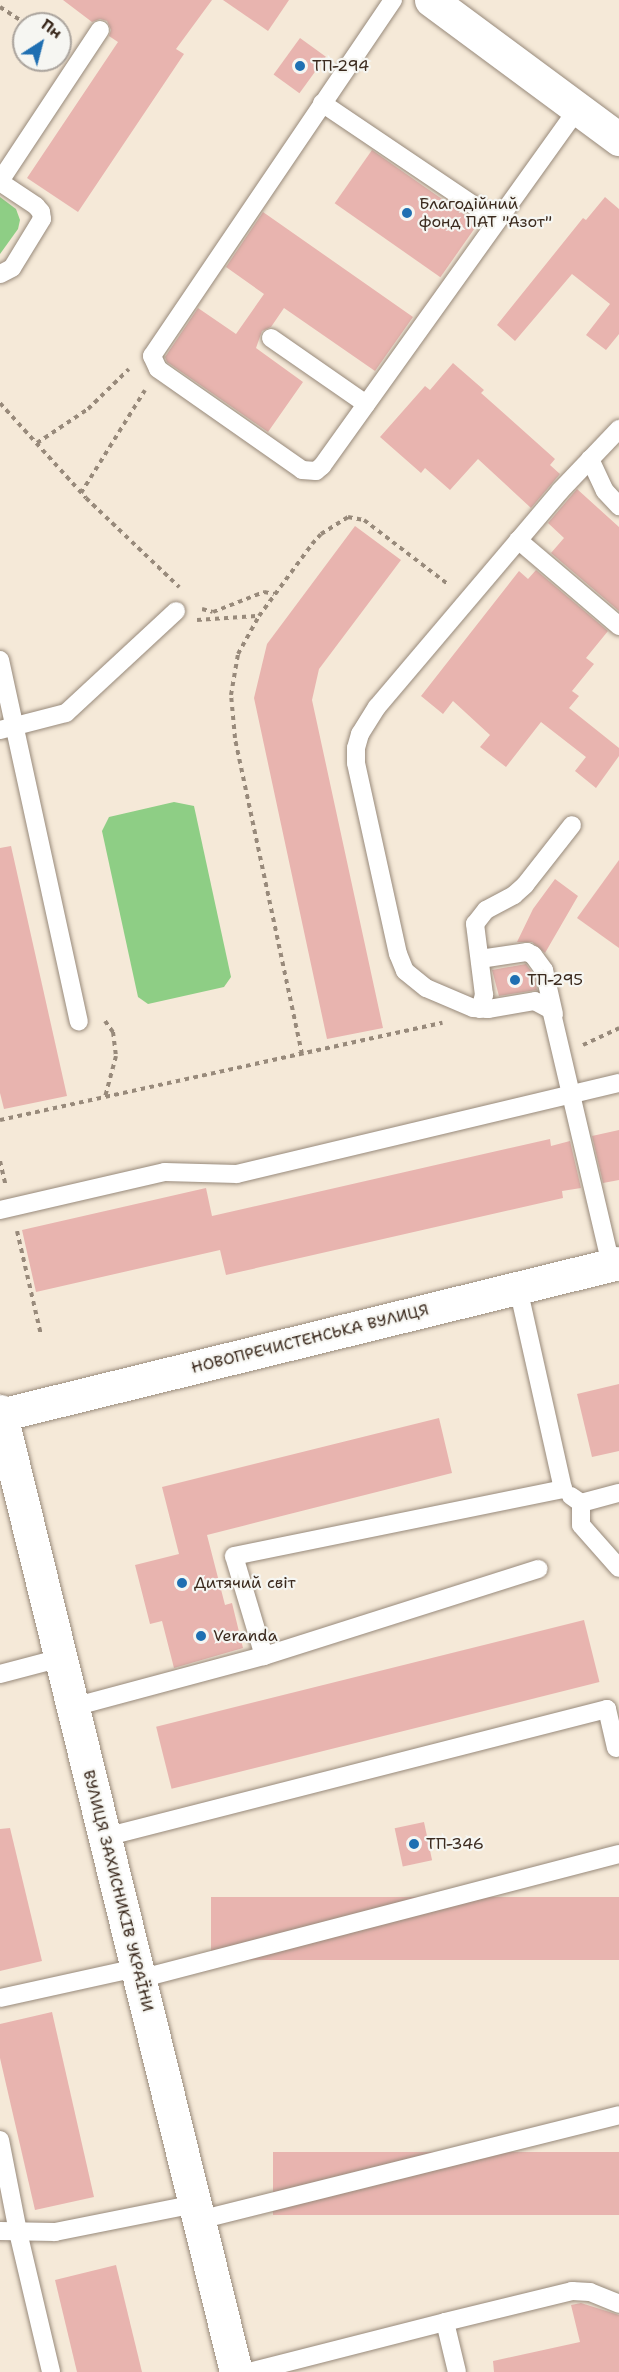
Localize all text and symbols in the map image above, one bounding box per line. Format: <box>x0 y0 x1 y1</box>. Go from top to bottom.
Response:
north arrow <box>12 12 72 72</box>
text: Пн <box>37 14 66 43</box>
place label: ТП-294 <box>312 56 369 76</box>
marker: ТП-294 <box>293 59 307 73</box>
place label: Благодійний фонд ПАТ "Азот" <box>419 194 552 232</box>
marker: Благодійний фонд ПАТ "Азот" <box>400 206 414 220</box>
place label: ТП-295 <box>527 970 583 990</box>
marker: ТП-295 <box>508 973 522 987</box>
street label: НОВОПРЕЧИСТЕНСЬКА ВУЛИЦЯ <box>189 1300 431 1378</box>
place label: Дитячий світ <box>194 1573 296 1593</box>
marker: Дитячий світ <box>175 1576 189 1590</box>
place label: Veranda <box>213 1626 278 1646</box>
marker: Veranda <box>194 1629 208 1643</box>
street label: ВУЛИЦЯ ЗАХИСНИКІВ УКРАЇНИ <box>79 1768 157 2014</box>
place label: ТП-346 <box>426 1834 484 1854</box>
marker: ТП-346 <box>407 1837 421 1851</box>

